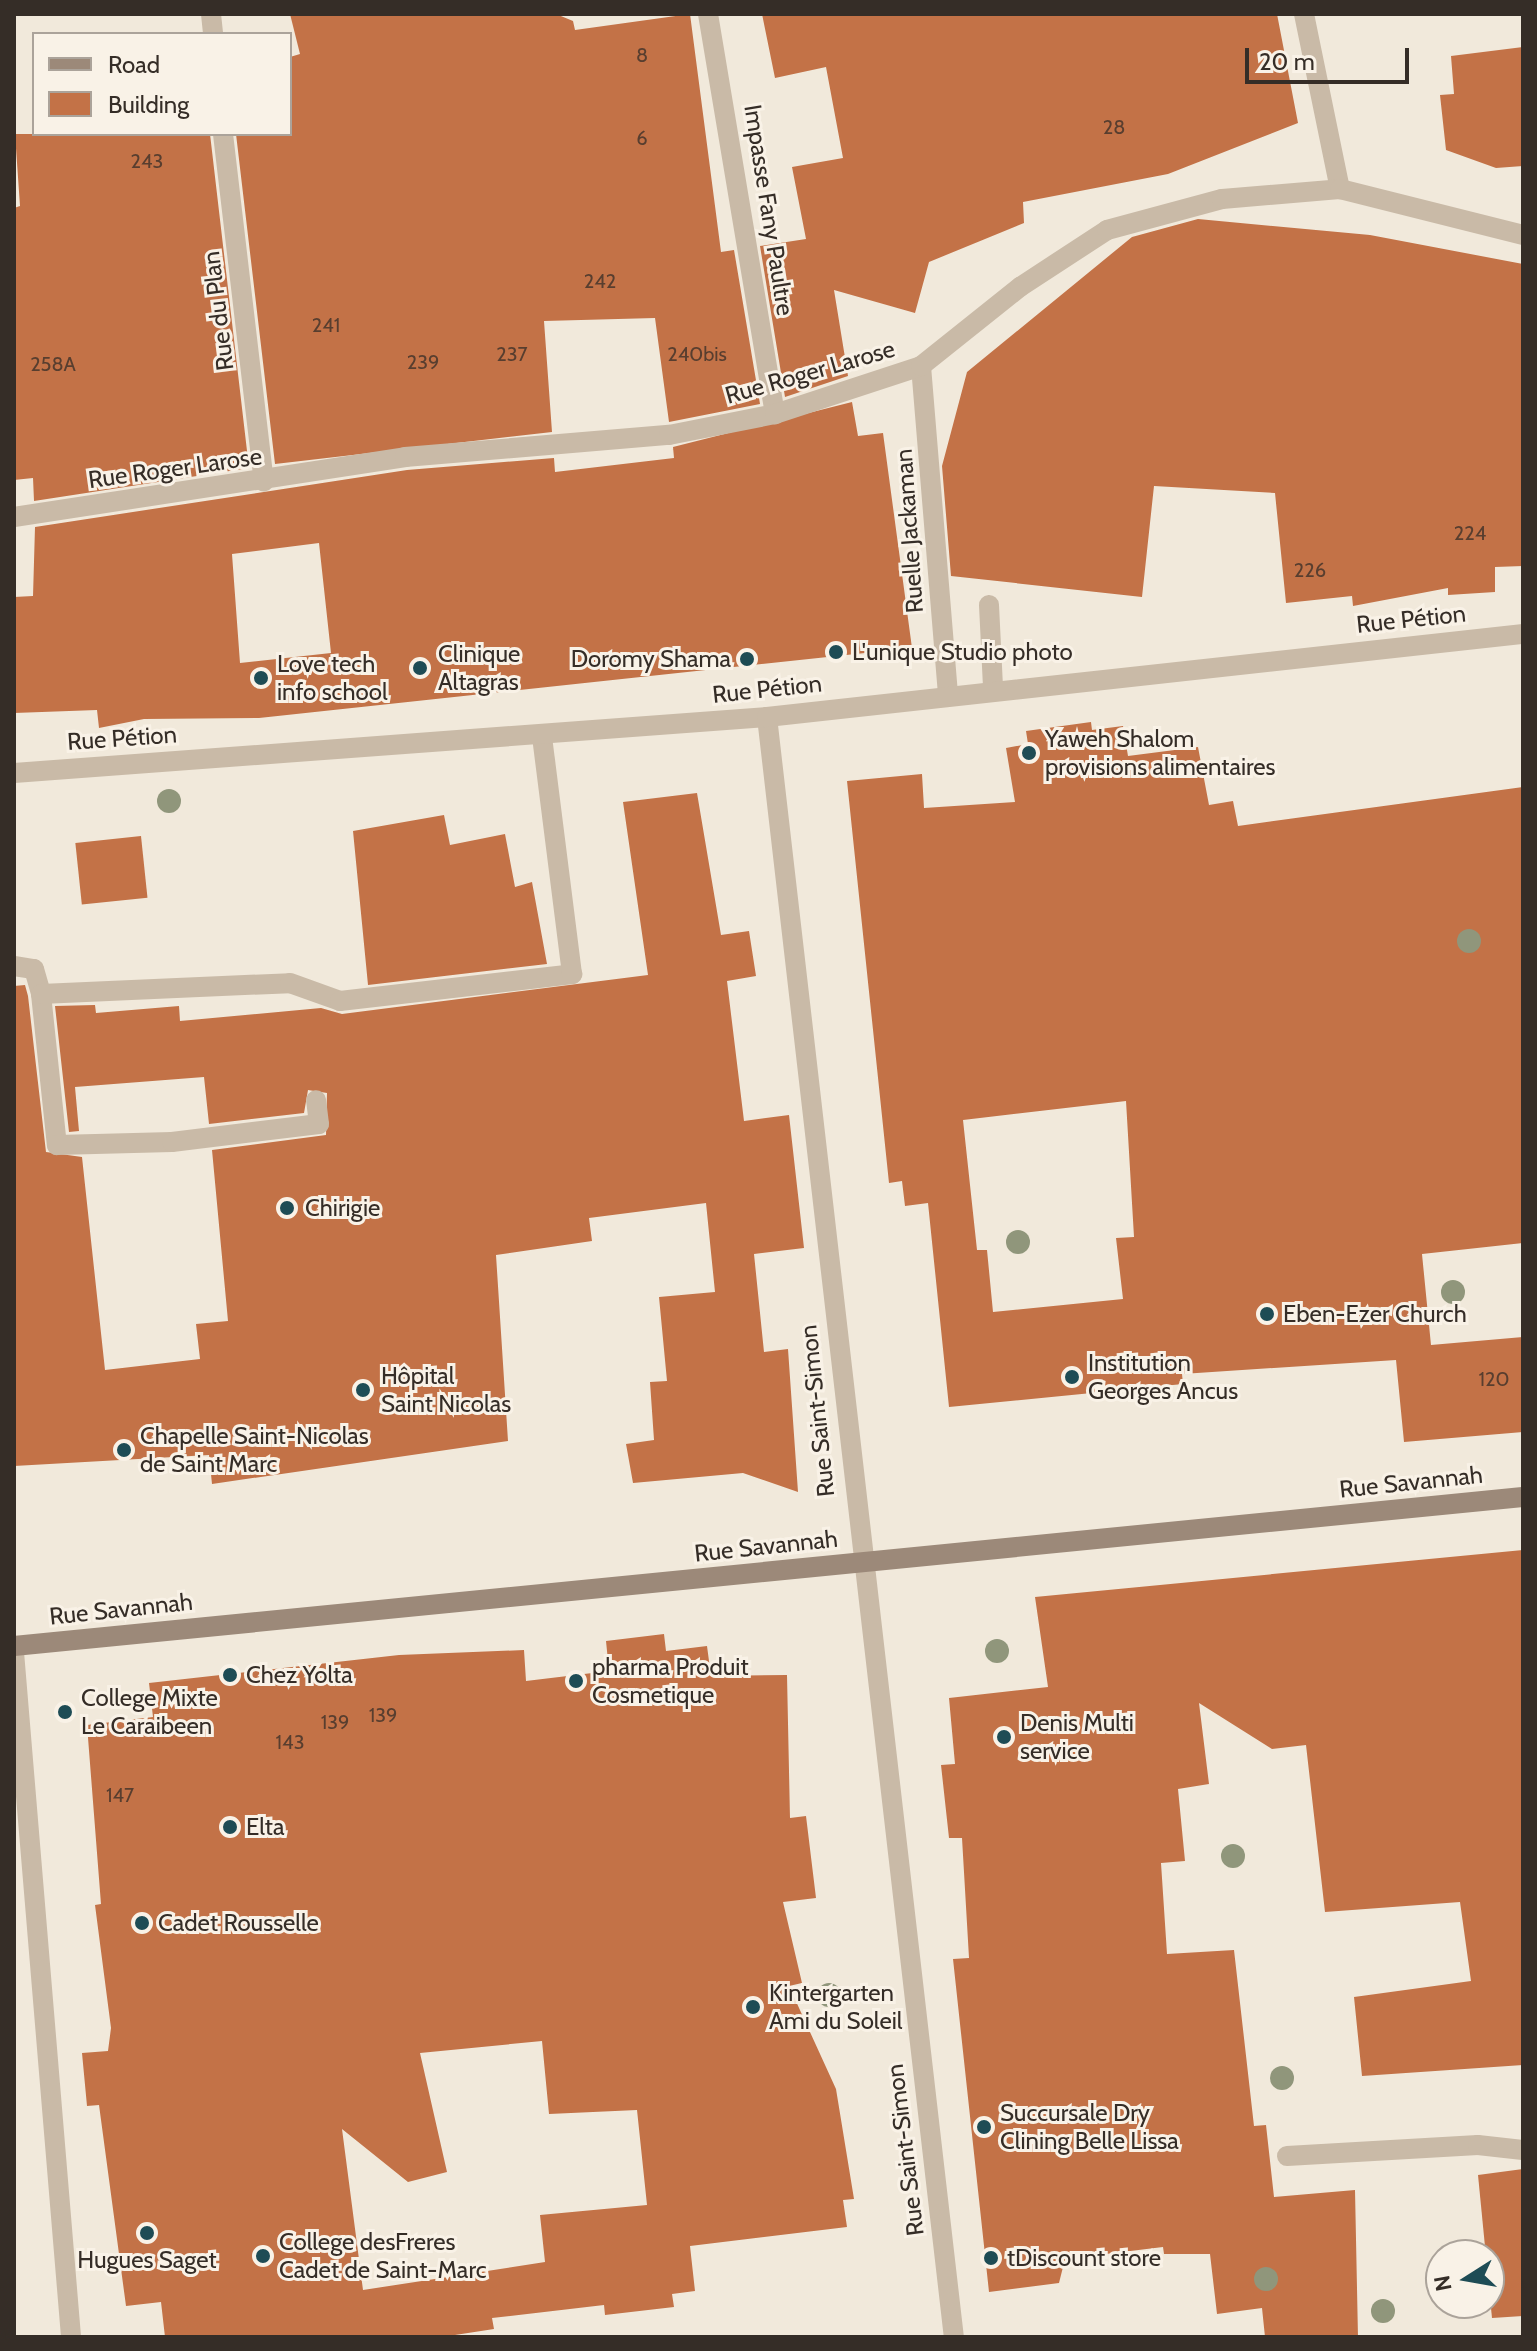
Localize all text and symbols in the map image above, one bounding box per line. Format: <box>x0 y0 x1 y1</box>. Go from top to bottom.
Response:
legend <box>32 32 292 136</box>
scale bar <box>1249 32 1413 82</box>
house number: 8 <box>636 43 648 67</box>
text: 20 m <box>1259 47 1315 76</box>
text: Road <box>108 50 160 79</box>
text: Building <box>108 90 189 119</box>
street label: Impasse Fany Paultre <box>738 102 800 318</box>
house number: 28 <box>1103 115 1125 139</box>
house number: 6 <box>636 126 648 150</box>
house number: 243 <box>131 149 163 173</box>
street label: Rue du Plan <box>196 250 240 372</box>
house number: 242 <box>584 269 616 293</box>
house number: 241 <box>312 313 340 337</box>
street label: Rue Roger Larose <box>722 334 898 410</box>
house number: 237 <box>496 342 528 366</box>
house number: 240bis <box>667 342 727 366</box>
house number: 239 <box>407 350 439 374</box>
house number: 258A <box>30 352 76 376</box>
street label: Rue Roger Larose <box>86 442 264 494</box>
street label: Ruelle Jackaman <box>889 448 929 614</box>
house number: 224 <box>1454 521 1486 545</box>
house number: 226 <box>1294 558 1326 582</box>
street label: Rue Pétion <box>1355 599 1467 639</box>
place label: L'unique Studio photo <box>852 638 1073 666</box>
place label: Clinique Altagras <box>438 640 520 696</box>
marker: L'unique Studio photo <box>827 643 845 661</box>
place label: Doromy Shama <box>571 645 731 673</box>
place label: Love tech info school <box>277 650 388 706</box>
marker: Doromy Shama <box>738 650 756 668</box>
marker: Clinique Altagras <box>409 657 431 679</box>
marker: Love tech info school <box>252 669 270 687</box>
street label: Rue Pétion <box>711 669 823 709</box>
street label: Rue Pétion <box>66 720 178 756</box>
place label: Yaweh Shalom provisions alimentaires <box>1045 725 1276 781</box>
marker: Yaweh Shalom provisions alimentaires <box>1020 744 1038 762</box>
place label: Chirigie <box>305 1194 380 1222</box>
marker: Chirigie <box>276 1197 298 1219</box>
place label: Eben-Ezer Church <box>1283 1300 1467 1328</box>
marker: Eben-Ezer Church <box>1258 1305 1276 1323</box>
street label: Rue Saint-Simon <box>794 1324 840 1498</box>
place label: Institution Georges Ancus <box>1088 1349 1238 1405</box>
place label: Hôpital Saint Nicolas <box>381 1362 511 1418</box>
house number: 120 <box>1479 1367 1509 1391</box>
marker: Institution Georges Ancus <box>1063 1368 1081 1386</box>
marker: Hôpital Saint Nicolas <box>352 1379 374 1401</box>
place label: Chapelle Saint-Nicolas de Saint Marc <box>140 1422 369 1478</box>
marker: Chapelle Saint-Nicolas de Saint Marc <box>115 1441 133 1459</box>
street label: Rue Savannah <box>1338 1460 1484 1504</box>
street label: Rue Savannah <box>693 1524 839 1568</box>
street label: Rue Savannah <box>48 1587 194 1631</box>
place label: pharma Produit Cosmetique <box>592 1653 749 1709</box>
place label: Chez Yolta <box>246 1661 353 1689</box>
marker: Chez Yolta <box>221 1666 239 1684</box>
marker: pharma Produit Cosmetique <box>567 1672 585 1690</box>
place label: College Mixte Le Caraibeen <box>81 1684 218 1740</box>
marker: College Mixte Le Caraibeen <box>56 1703 74 1721</box>
house number: 139 <box>369 1703 397 1727</box>
place label: Denis Multi service <box>1020 1709 1134 1765</box>
house number: 139 <box>321 1710 349 1734</box>
marker: Denis Multi service <box>995 1728 1013 1746</box>
house number: 143 <box>276 1730 304 1754</box>
house number: 147 <box>106 1783 134 1807</box>
place label: Elta <box>246 1813 284 1841</box>
marker: Elta <box>221 1818 239 1836</box>
place label: Cadet Rousselle <box>158 1909 319 1937</box>
marker: Cadet Rousselle <box>133 1914 151 1932</box>
place label: Kintergarten Ami du Soleil <box>769 1979 902 2035</box>
marker: Kintergarten Ami du Soleil <box>744 1998 762 2016</box>
street label: Rue Saint-Simon <box>880 2062 930 2238</box>
place label: Succursale Dry Clining Belle Lissa <box>1000 2099 1179 2155</box>
marker: Succursale Dry Clining Belle Lissa <box>975 2118 993 2136</box>
marker: Hugues Saget <box>138 2224 156 2242</box>
place label: College desFreres Cadet de Saint-Marc <box>279 2228 487 2284</box>
north arrow <box>1425 2239 1505 2319</box>
place label: tDiscount store <box>1007 2244 1161 2272</box>
place label: Hugues Saget <box>77 2246 217 2274</box>
marker: College desFreres Cadet de Saint-Marc <box>254 2247 272 2265</box>
marker: tDiscount store <box>982 2249 1000 2267</box>
text: N <box>1428 2273 1458 2294</box>

